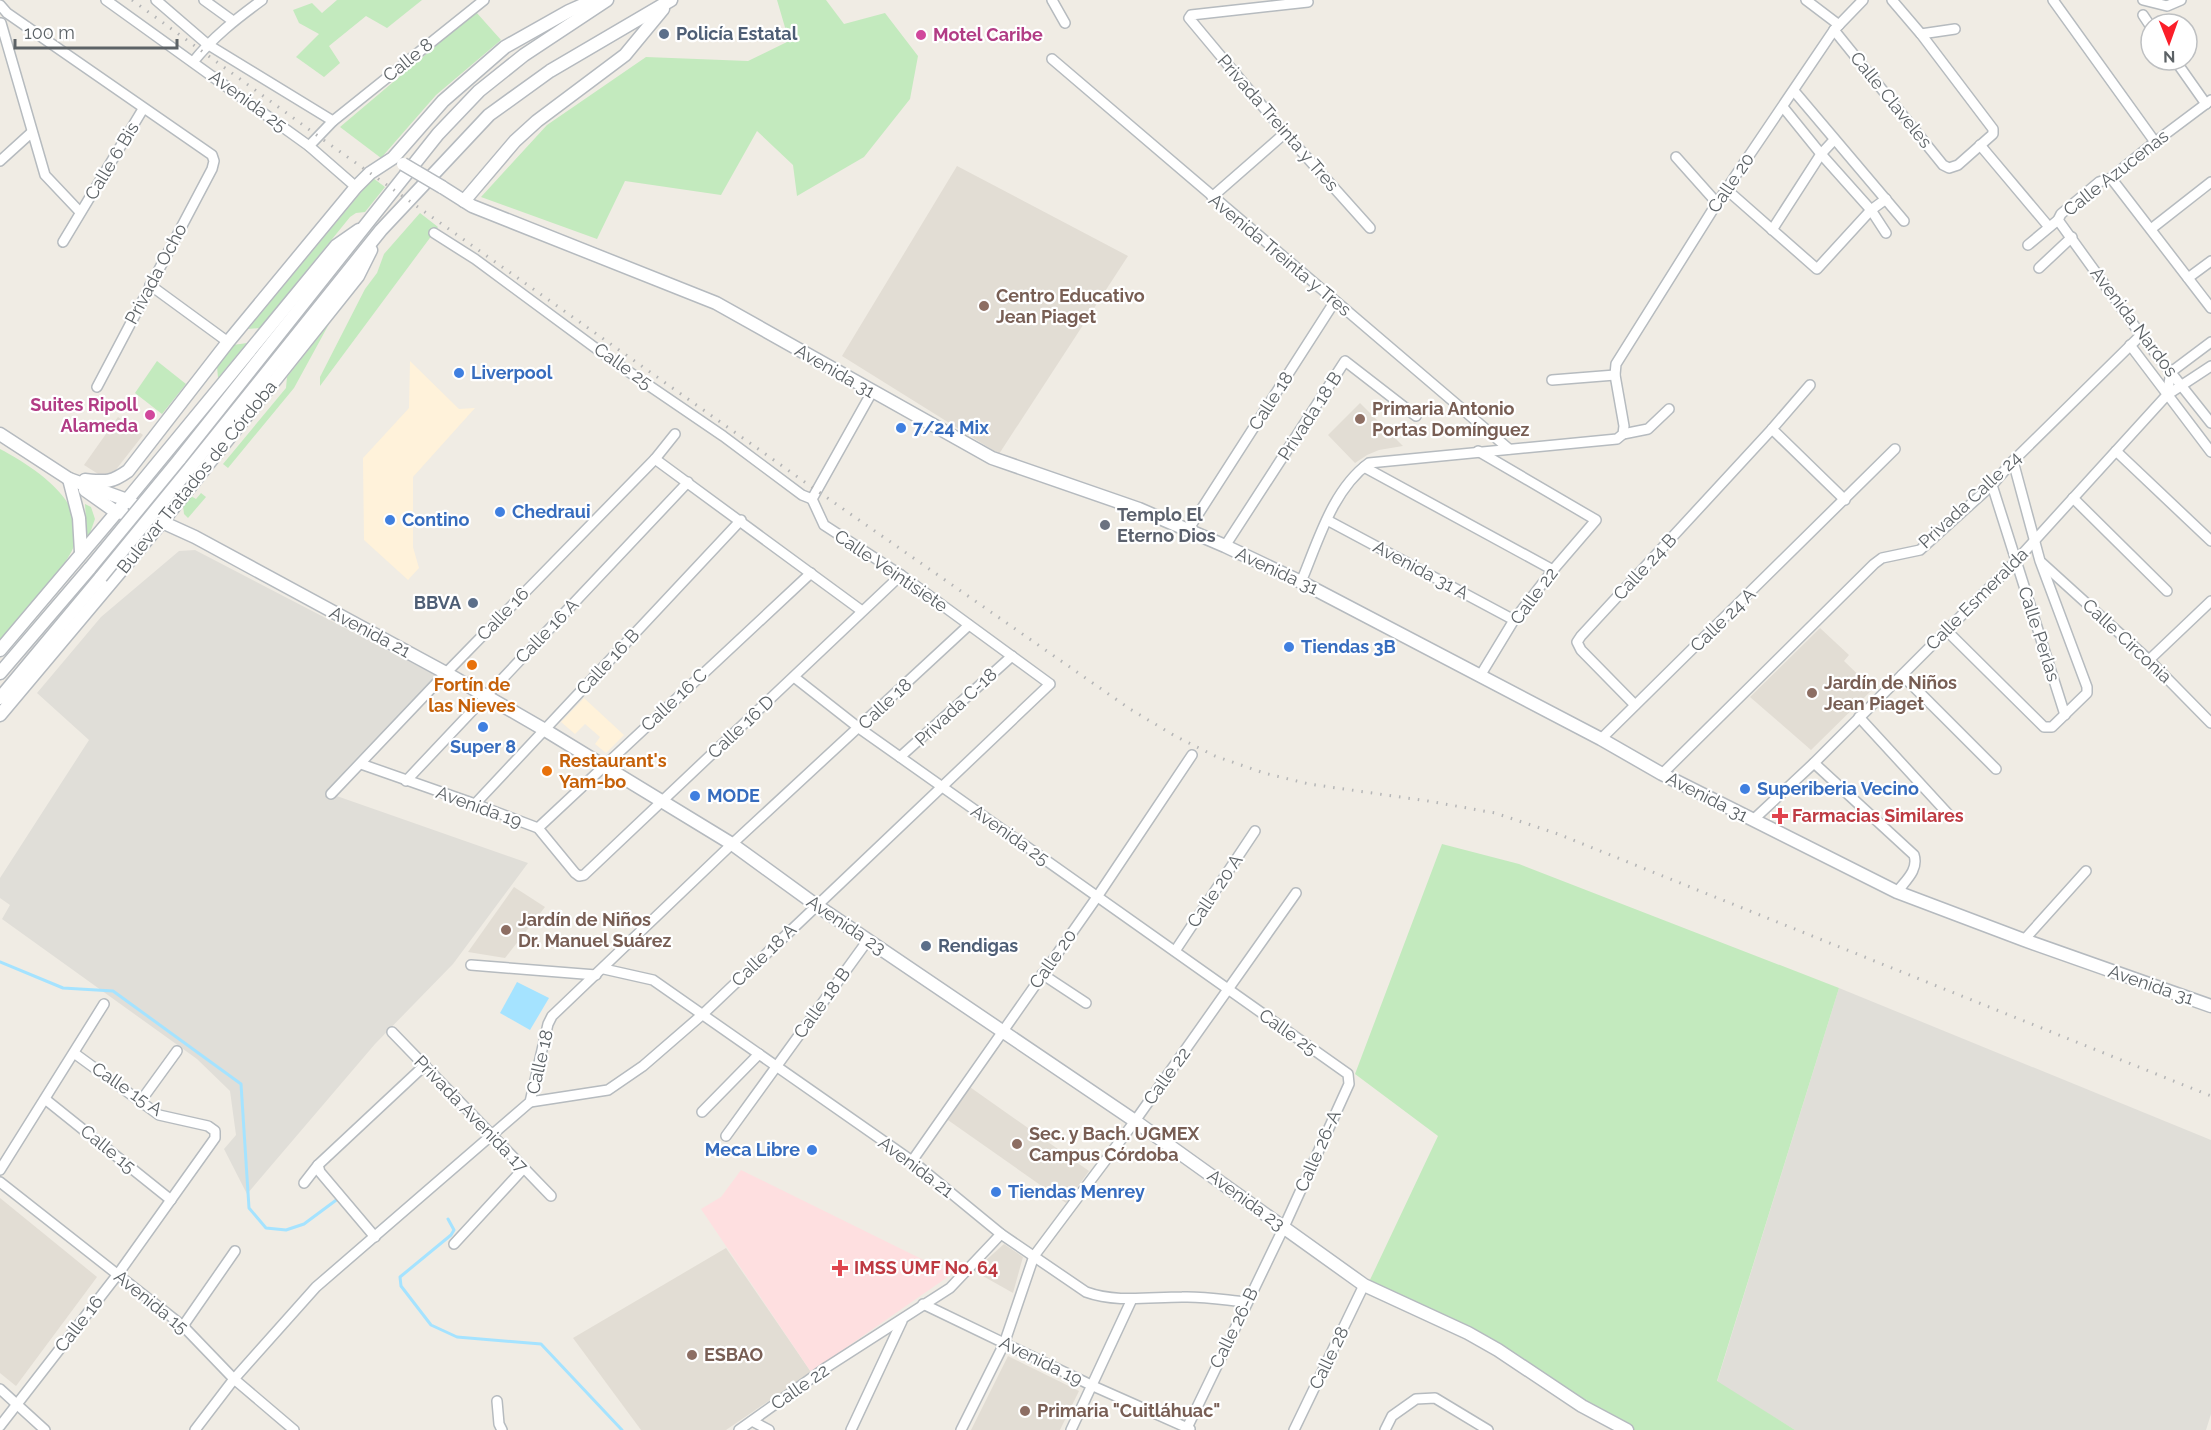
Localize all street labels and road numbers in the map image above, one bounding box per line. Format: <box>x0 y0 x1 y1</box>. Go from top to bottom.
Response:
street label: Calle 8 <box>379 33 437 86</box>
street label: Calle Claveles <box>1846 47 1937 152</box>
street label: Privada Treinta y Tres <box>1213 50 1344 195</box>
street label: Avenida 25 <box>205 65 291 136</box>
street label: Calle 6 Bis <box>80 118 143 204</box>
street label: Calle Azucenas <box>2059 125 2173 220</box>
street label: Calle 20 <box>1703 149 1758 217</box>
street label: Avenida Treinta y Tres <box>1205 189 1356 320</box>
street label: Privada Ocho <box>120 220 191 328</box>
street label: Avenida Nardos <box>2086 263 2183 381</box>
street label: Calle 25 <box>590 338 657 393</box>
street label: Avenida 31 <box>792 339 879 402</box>
street label: Calle 18 <box>1244 368 1297 434</box>
street label: Privada 18 B <box>1273 368 1346 464</box>
street label: Bulevar Tratados de Córdoba <box>112 376 281 577</box>
street label: Privada Calle 24 <box>1914 447 2025 553</box>
street label: Calle Veintisiete <box>831 525 952 616</box>
street label: Calle 24 B <box>1609 529 1681 604</box>
street label: Avenida 31 A <box>1370 536 1472 603</box>
street label: Avenida 31 <box>1233 542 1322 599</box>
street label: Calle Esmeralda <box>1921 543 2032 654</box>
street label: Calle 22 <box>1505 563 1562 628</box>
street label: Calle 16 <box>472 583 533 645</box>
street label: Calle 24 A <box>1686 583 1760 656</box>
street label: Calle Perlas <box>2014 584 2065 684</box>
street label: Calle 16 A <box>511 594 583 667</box>
street label: Calle Circonia <box>2078 594 2176 687</box>
street label: Avenida 21 <box>326 602 414 662</box>
street label: Calle 16 B <box>572 624 643 699</box>
street label: Privada C-18 <box>910 663 1001 750</box>
street label: Calle 16 C <box>636 664 711 735</box>
street label: Calle 18 <box>854 674 916 734</box>
street label: Calle 16 D <box>703 691 778 763</box>
street label: Avenida 31 <box>1663 767 1752 826</box>
street label: Avenida 19 <box>433 781 525 832</box>
street label: Avenida 25 <box>967 800 1054 869</box>
street label: Calle 20 A <box>1182 850 1247 931</box>
street label: Avenida 23 <box>803 891 890 959</box>
street label: Calle 18 A <box>727 919 800 991</box>
street label: Calle 20 <box>1025 925 1081 992</box>
street label: Avenida 31 <box>2106 960 2197 1009</box>
street label: Calle 18 B <box>789 963 854 1042</box>
street label: Calle 25 <box>1255 1004 1322 1059</box>
street label: Calle 18 <box>522 1028 557 1096</box>
street label: Calle 22 <box>1139 1043 1194 1109</box>
street label: Privada Avenida 17 <box>410 1051 533 1177</box>
street label: Calle 15 A <box>88 1057 167 1120</box>
street label: Calle 26-A <box>1290 1107 1345 1195</box>
street label: Calle 15 <box>77 1120 140 1177</box>
street label: Avenida 21 <box>875 1132 958 1202</box>
street label: Avenida 23 <box>1204 1165 1289 1235</box>
street label: Avenida 15 <box>110 1265 193 1338</box>
street label: Calle 26-B <box>1205 1284 1262 1371</box>
street label: Calle 16 <box>50 1291 107 1356</box>
street label: Calle 28 <box>1304 1323 1353 1393</box>
street label: Avenida 19 <box>996 1331 1086 1390</box>
street label: Calle 22 <box>767 1359 833 1414</box>

